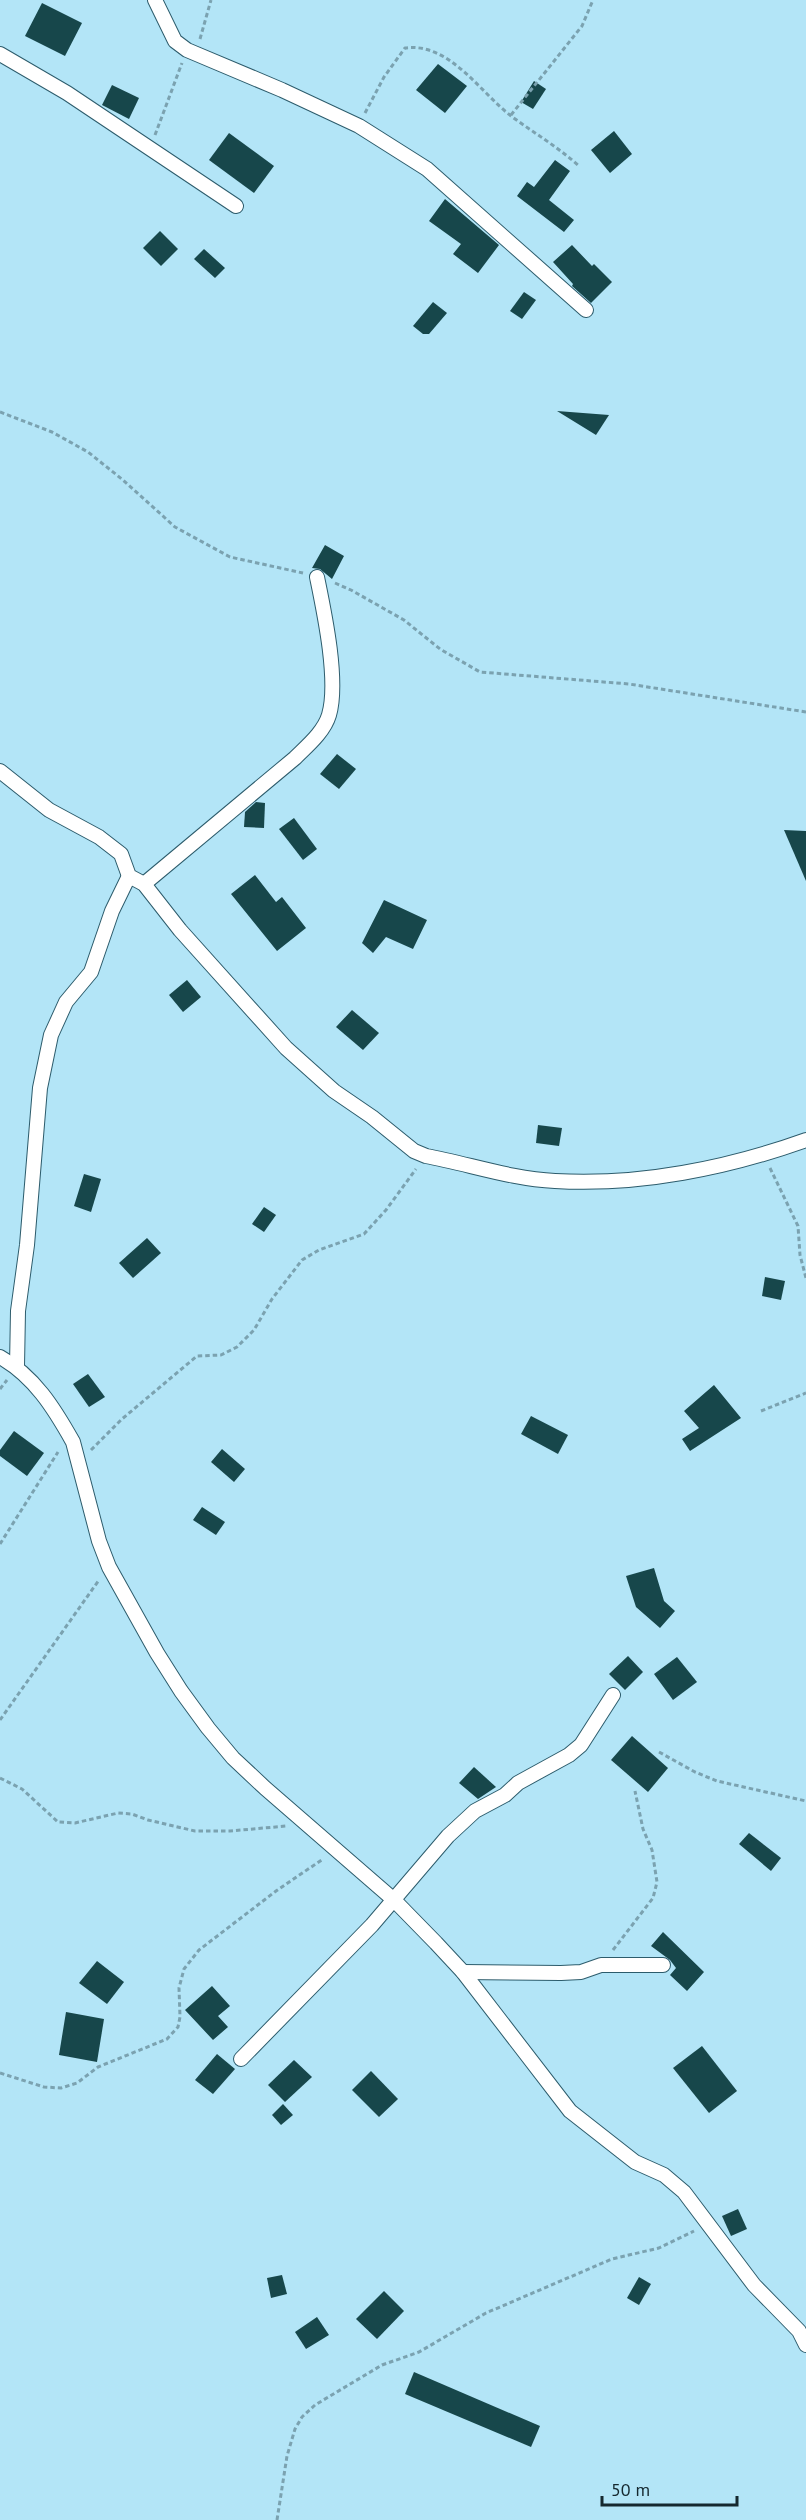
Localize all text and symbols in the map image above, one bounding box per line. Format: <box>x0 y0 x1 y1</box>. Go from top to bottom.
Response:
scale bar <box>602 2469 737 2507</box>
text: 50 m <box>611 2478 650 2501</box>

